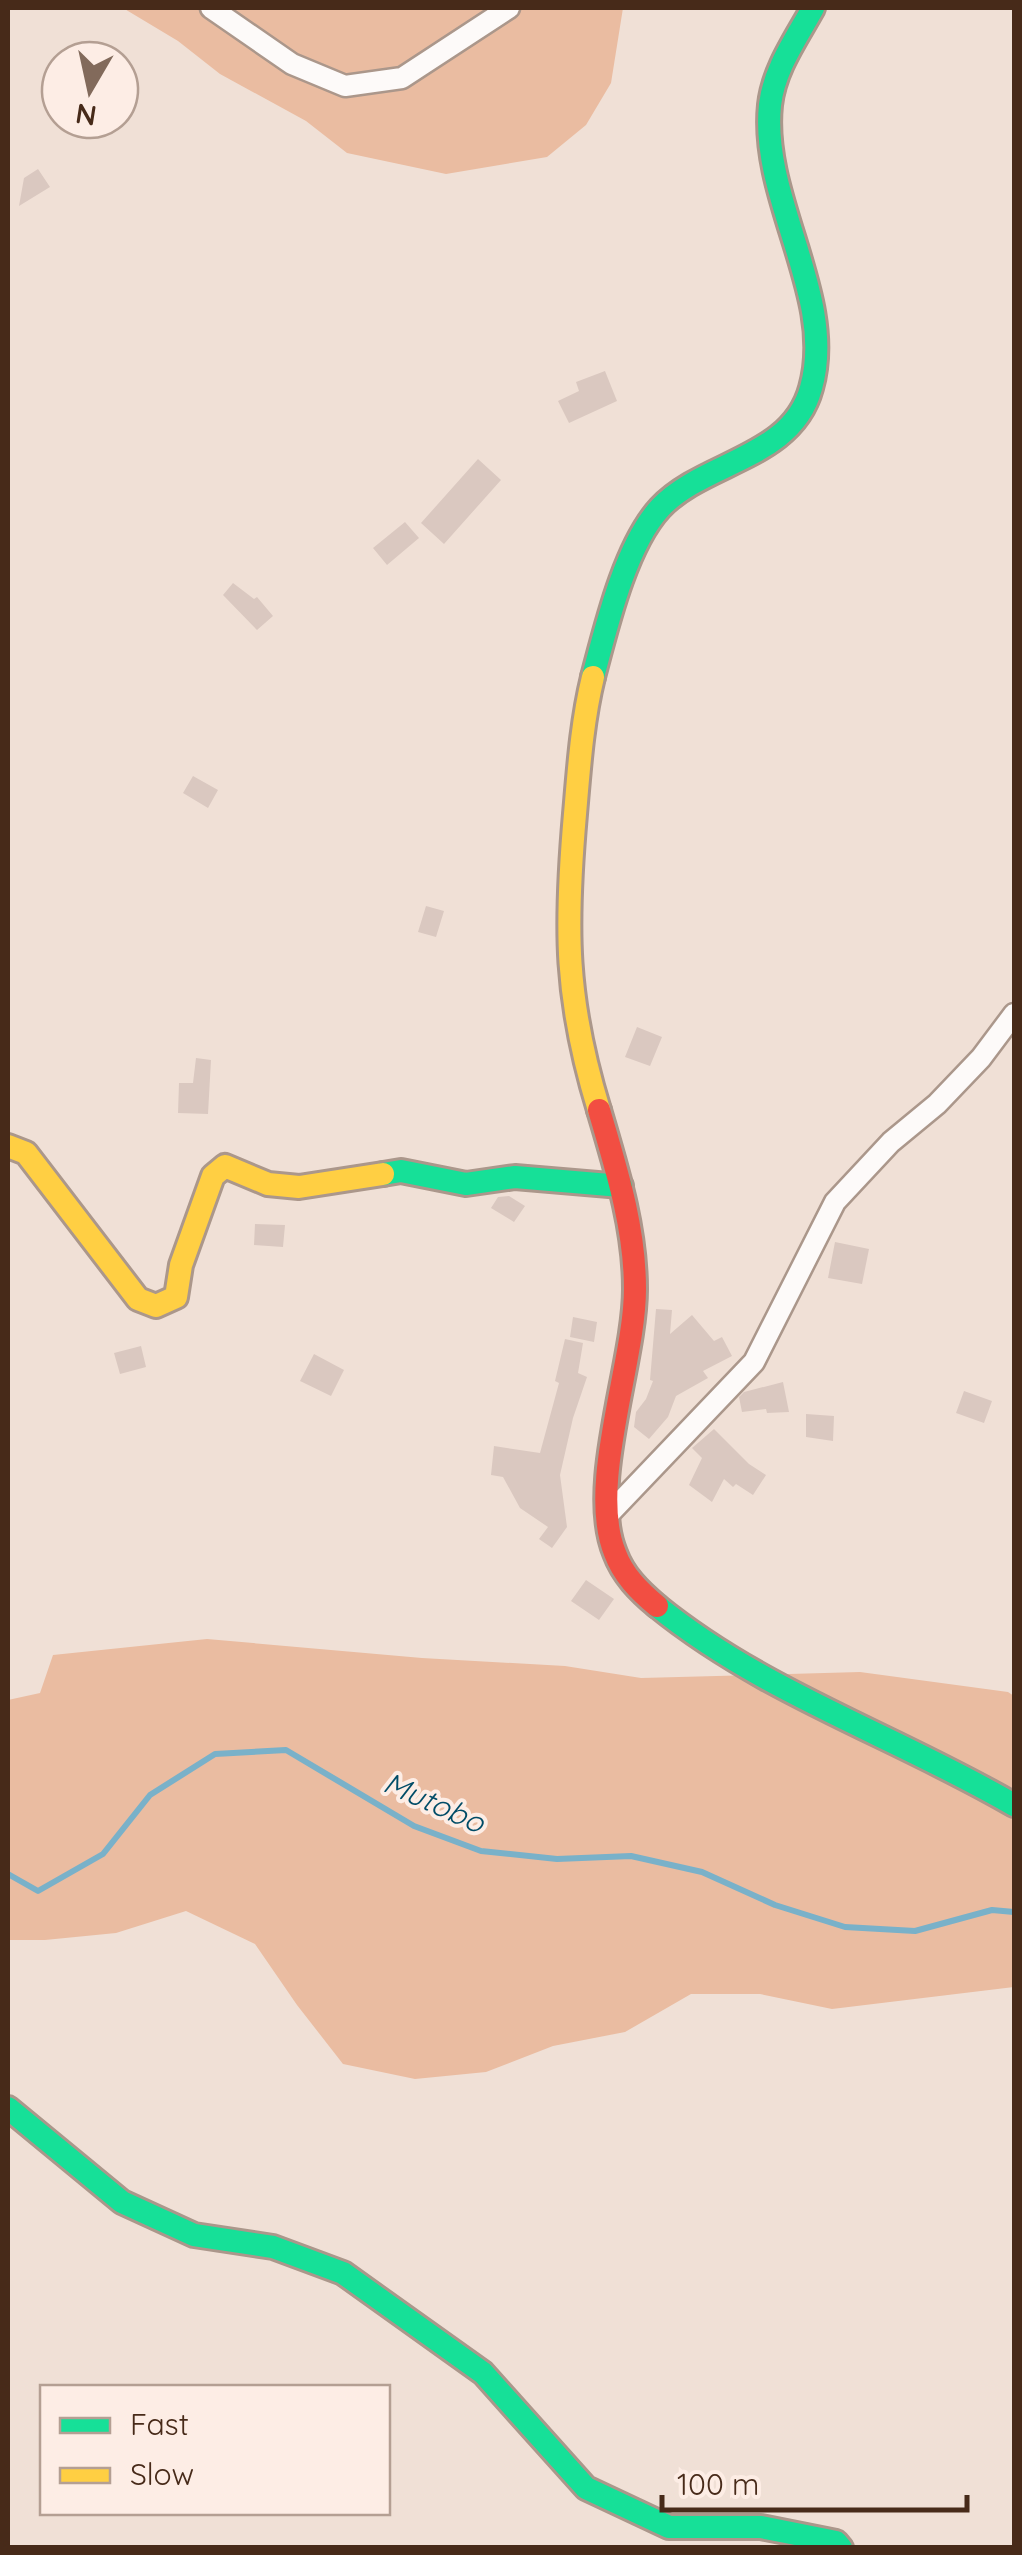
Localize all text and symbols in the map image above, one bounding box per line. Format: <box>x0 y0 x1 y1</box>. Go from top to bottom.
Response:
north arrow <box>40 40 140 140</box>
text: N <box>73 96 99 134</box>
water label: Mutobo <box>378 1763 492 1842</box>
legend <box>40 2385 390 2515</box>
text: Fast <box>130 2405 189 2443</box>
scale bar <box>662 2450 967 2512</box>
text: Slow <box>130 2455 194 2493</box>
text: 100 m <box>677 2465 759 2503</box>

